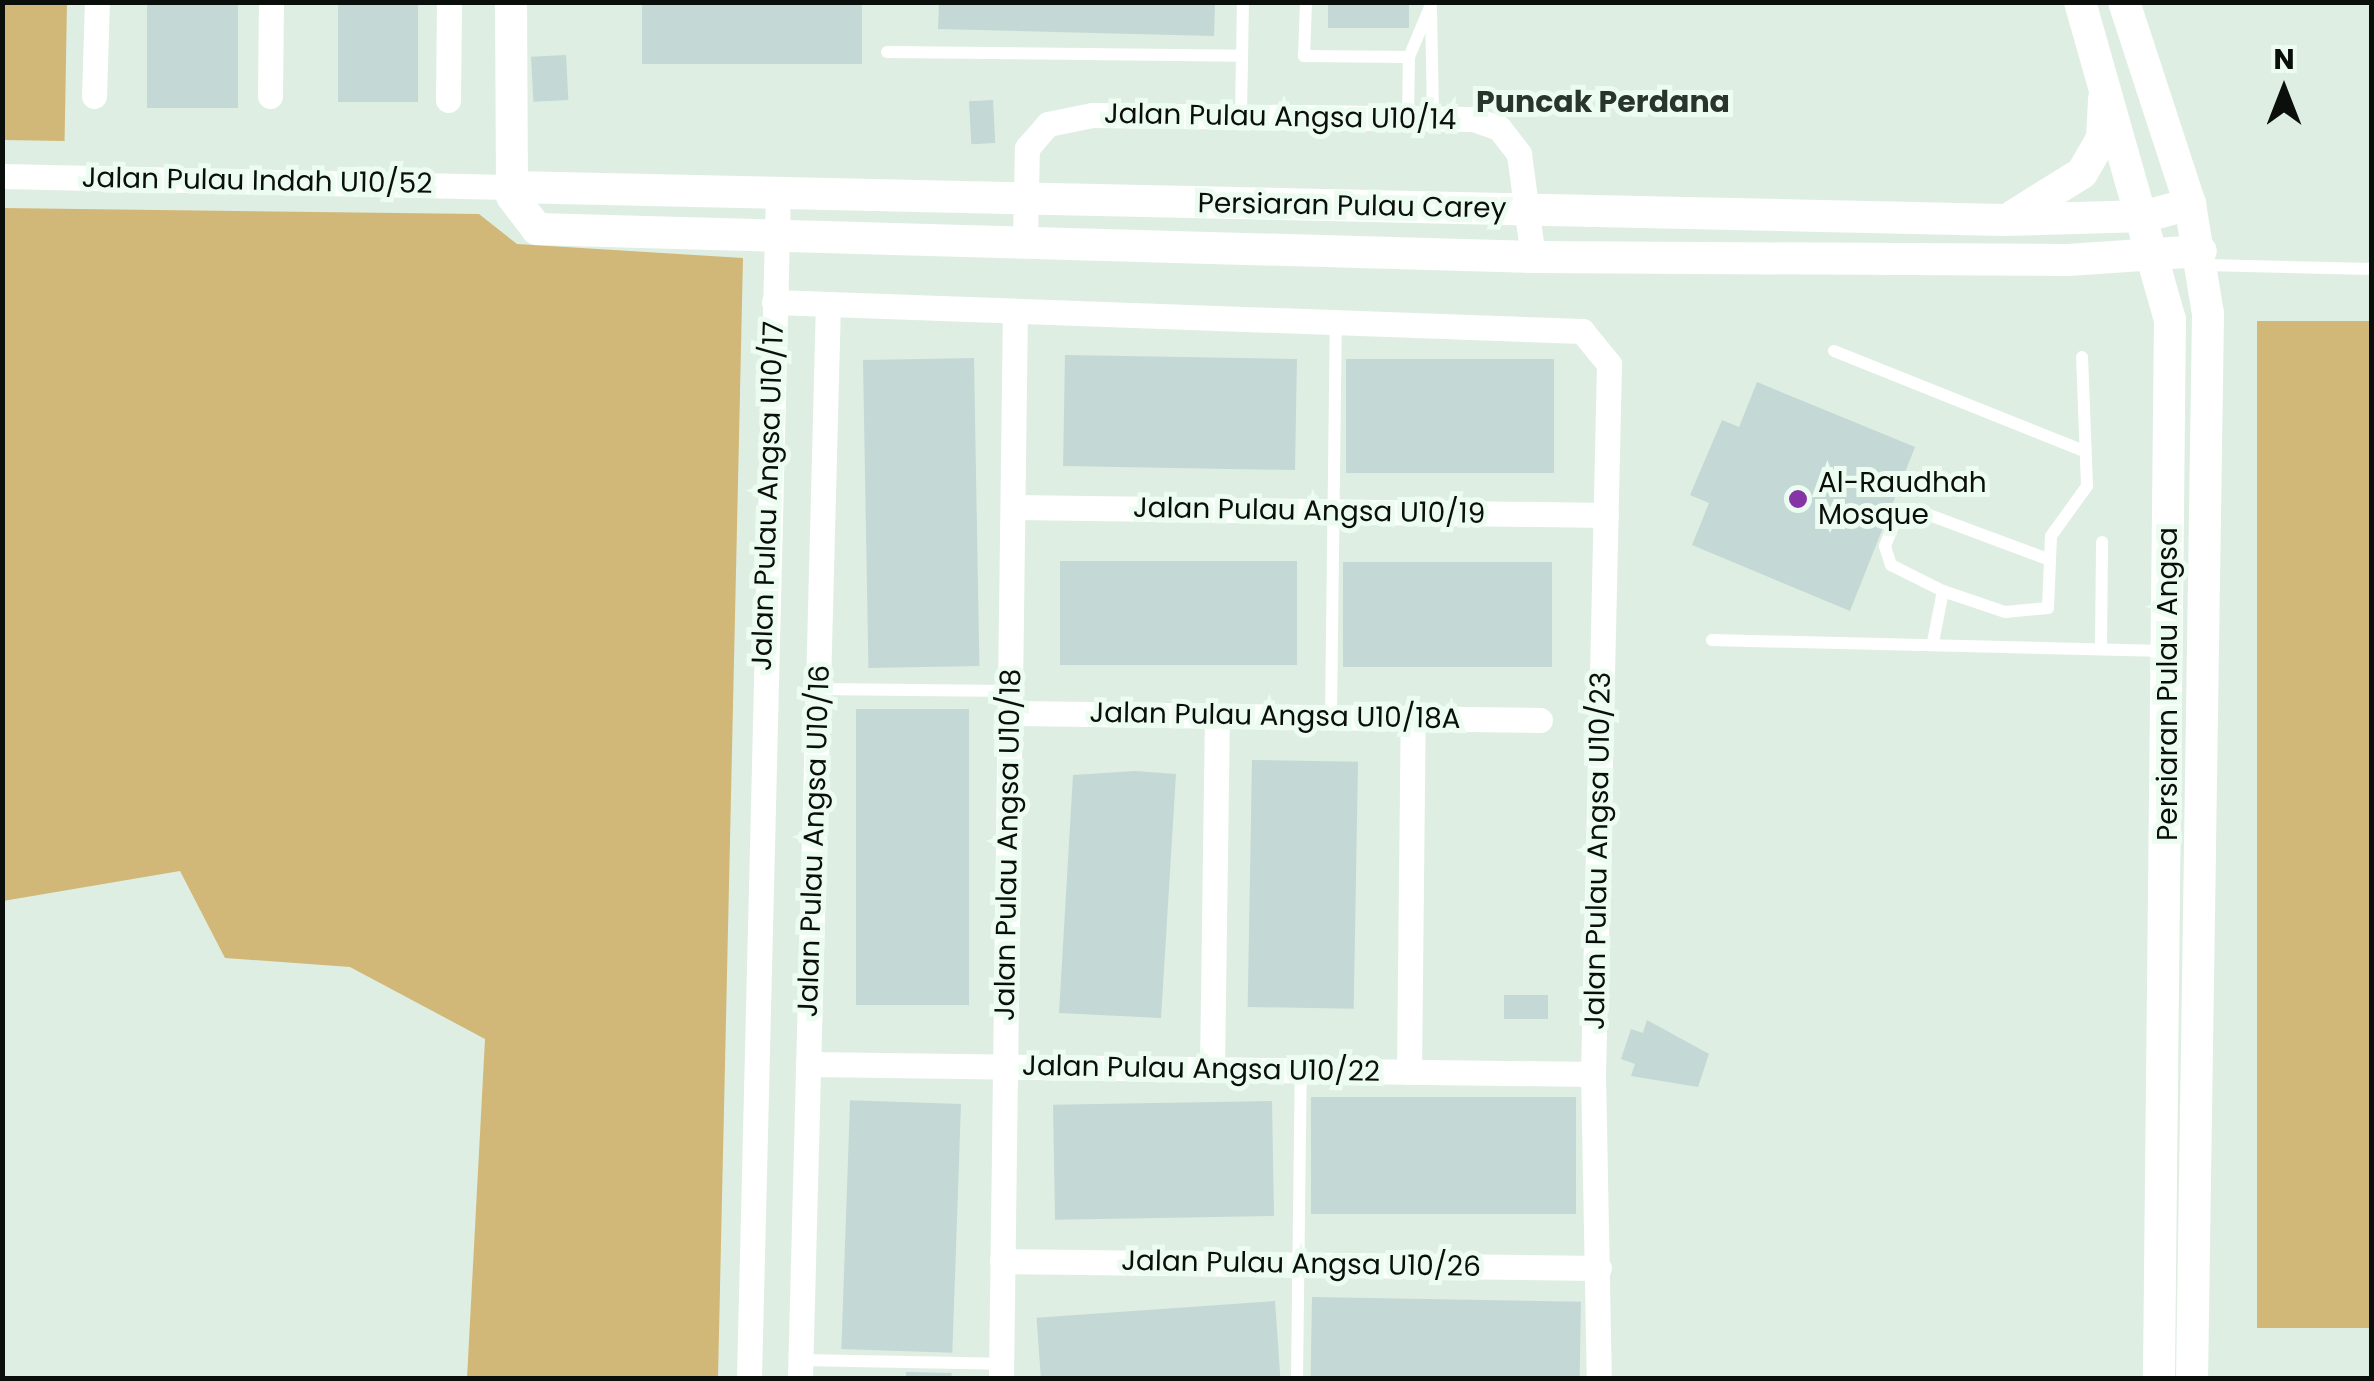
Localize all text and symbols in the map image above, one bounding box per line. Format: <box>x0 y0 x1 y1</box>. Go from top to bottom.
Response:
north arrow <box>2234 40 2334 140</box>
text: N <box>2273 40 2295 79</box>
district label: Puncak Perdana <box>1476 84 1730 120</box>
street label: Jalan Pulau Angsa U10/14 <box>1104 97 1456 137</box>
street label: Jalan Pulau Indah U10/52 <box>81 161 433 201</box>
street label: Persiaran Pulau Carey <box>1197 187 1507 225</box>
street label: Jalan Pulau Angsa U10/17 <box>745 320 791 672</box>
place label: Al-Raudhah Mosque <box>1818 466 1987 532</box>
marker: Al-Raudhah Mosque <box>1787 488 1809 510</box>
street label: Jalan Pulau Angsa U10/19 <box>1133 491 1485 531</box>
street label: Persiaran Pulau Angsa <box>2151 527 2185 841</box>
street label: Jalan Pulau Angsa U10/16 <box>791 664 837 1018</box>
street label: Jalan Pulau Angsa U10/18 <box>988 669 1028 1021</box>
street label: Jalan Pulau Angsa U10/23 <box>1578 672 1618 1030</box>
street label: Jalan Pulau Angsa U10/18A <box>1089 696 1461 736</box>
street label: Jalan Pulau Angsa U10/22 <box>1022 1049 1380 1089</box>
street label: Jalan Pulau Angsa U10/26 <box>1121 1244 1481 1284</box>

